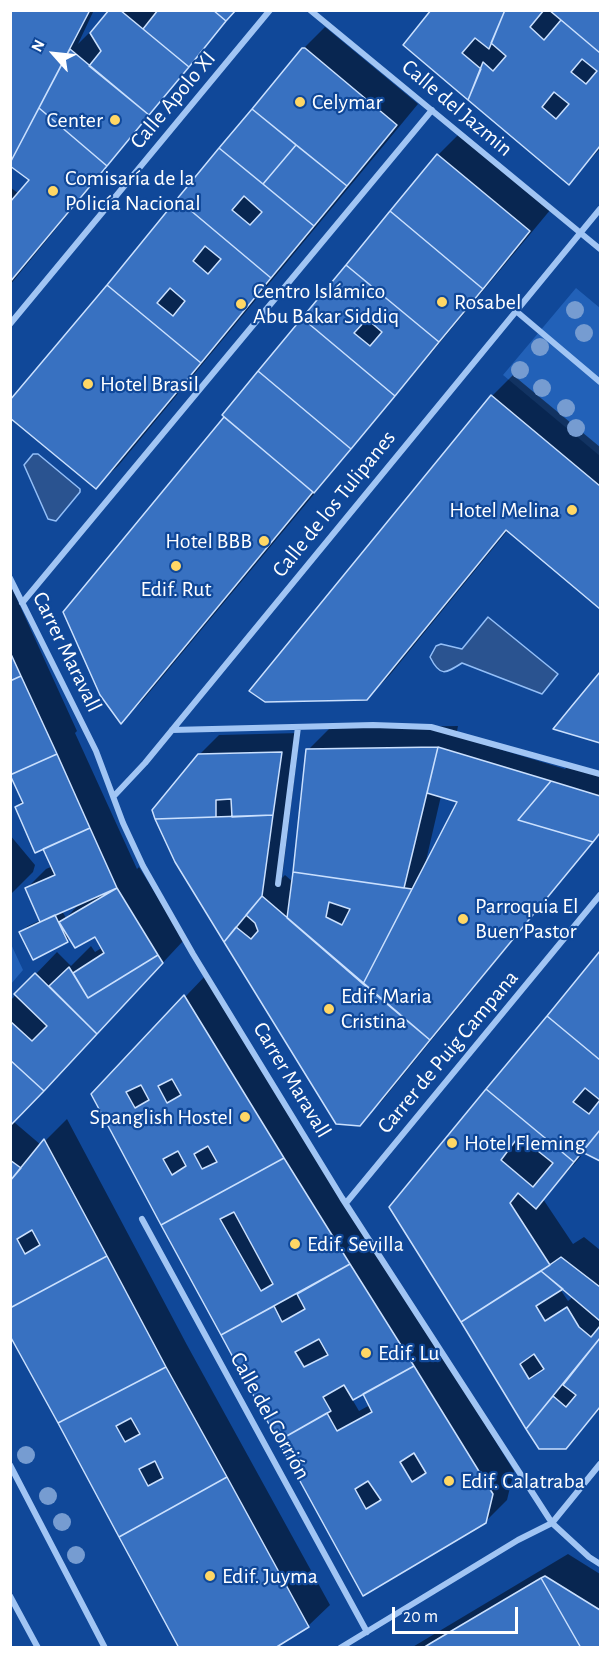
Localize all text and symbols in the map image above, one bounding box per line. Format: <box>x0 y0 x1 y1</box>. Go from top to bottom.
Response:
north arrow <box>24 24 84 84</box>
text: N <box>28 37 48 54</box>
street label: Calle Apolo XI <box>125 46 221 154</box>
street label: Calle del Jazmin <box>396 54 518 162</box>
place label: Celymar <box>312 89 383 115</box>
marker: Celymar <box>293 95 307 109</box>
place label: Center <box>47 107 103 133</box>
marker: Center <box>108 113 122 127</box>
place label: Comisaría de la Policía Nacional <box>65 165 201 216</box>
marker: Comisaría de la Policía Nacional <box>46 184 60 198</box>
place label: Centro Islámico Abu Bakar Siddiq <box>253 278 399 330</box>
place label: Rosabel <box>454 289 521 315</box>
marker: Rosabel <box>435 295 449 309</box>
marker: Centro Islámico Abu Bakar Siddiq <box>234 297 248 311</box>
place label: Hotel Brasil <box>100 371 199 397</box>
marker: Hotel Brasil <box>81 377 95 391</box>
street label: Calle de los Tulipanes <box>267 425 401 583</box>
place label: Hotel Melina <box>449 497 560 523</box>
marker: Hotel Melina <box>565 503 579 517</box>
place label: Hotel BBB <box>165 528 252 554</box>
marker: Hotel BBB <box>257 534 271 548</box>
marker: Edif. Rut <box>169 559 183 573</box>
place label: Edif. Rut <box>140 576 212 602</box>
street label: Carrer Maravall <box>27 588 107 716</box>
place label: Parroquia El Buen Pastor <box>475 893 578 944</box>
marker: Parroquia El Buen Pastor <box>456 912 470 926</box>
street label: Carrer de Puig Campana <box>372 965 524 1139</box>
place label: Edif. Maria Cristina <box>341 983 432 1034</box>
marker: Edif. Maria Cristina <box>322 1002 336 1016</box>
street label: Carrer Maravall <box>247 1017 337 1143</box>
place label: Spanglish Hostel <box>90 1104 233 1130</box>
marker: Spanglish Hostel <box>238 1110 252 1124</box>
place label: Hotel Fleming <box>464 1130 585 1156</box>
marker: Hotel Fleming <box>445 1136 459 1150</box>
place label: Edif. Sevilla <box>307 1231 404 1257</box>
marker: Edif. Sevilla <box>288 1237 302 1251</box>
place label: Edif. Lu <box>378 1340 440 1366</box>
marker: Edif. Lu <box>359 1346 373 1360</box>
street label: Calle del Gorrión <box>224 1348 316 1484</box>
place label: Edif. Calatraba <box>461 1468 585 1494</box>
marker: Edif. Calatraba <box>442 1474 456 1488</box>
place label: Edif. Juyma <box>222 1563 318 1589</box>
marker: Edif. Juyma <box>203 1569 217 1583</box>
scale bar <box>395 1595 521 1633</box>
text: 20 m <box>403 1608 438 1626</box>

